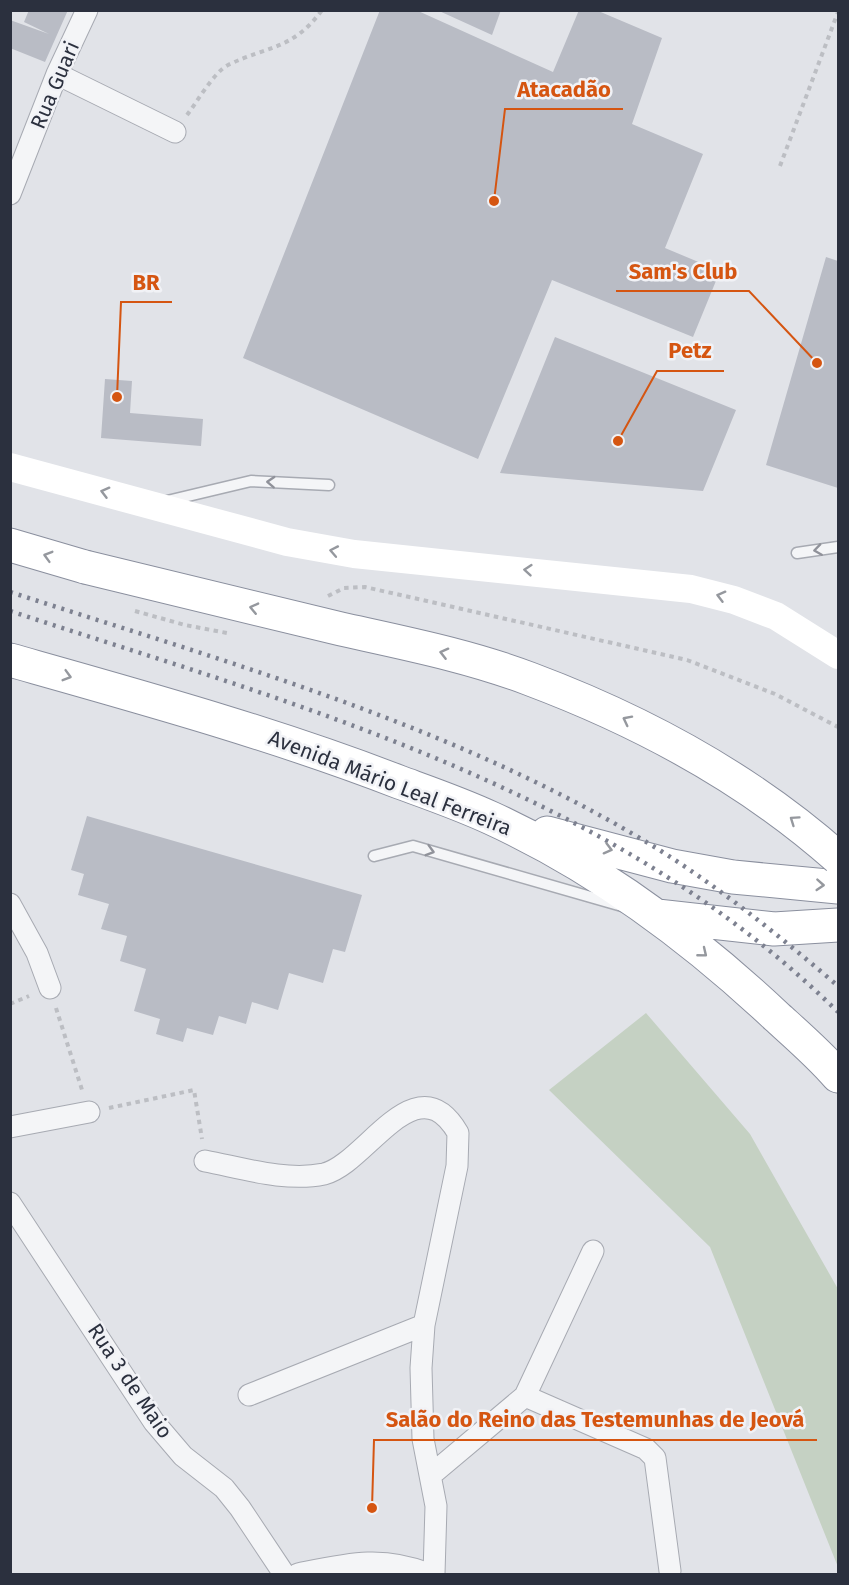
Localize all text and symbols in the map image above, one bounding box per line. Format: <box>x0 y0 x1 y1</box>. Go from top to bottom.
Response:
street label: Rua Guari <box>25 37 85 133</box>
callout: Atacadão <box>505 69 623 109</box>
text: Atacadão <box>516 76 611 103</box>
callout: Sam's Club <box>616 251 749 291</box>
text: Sam's Club <box>629 258 737 285</box>
callout: BR <box>121 262 172 302</box>
text: BR <box>132 269 160 296</box>
callout: Petz <box>657 331 724 371</box>
text: Petz <box>668 337 712 364</box>
one-way arrow <box>266 475 275 488</box>
one-way arrow <box>100 487 111 499</box>
one-way arrow <box>813 544 822 556</box>
one-way arrow <box>330 545 339 557</box>
one-way arrow <box>43 551 54 563</box>
one-way arrow <box>524 564 533 577</box>
one-way arrow <box>716 591 726 604</box>
one-way arrow <box>249 603 259 616</box>
one-way arrow <box>439 648 450 660</box>
one-way arrow <box>61 669 72 681</box>
one-way arrow <box>622 716 633 727</box>
street label: Avenida Mário Leal Ferreira <box>265 725 515 841</box>
one-way arrow <box>789 816 800 827</box>
one-way arrow <box>602 842 613 854</box>
one-way arrow <box>424 844 435 856</box>
one-way arrow <box>816 879 825 892</box>
one-way arrow <box>696 945 707 956</box>
street label: Rua 3 de Maio <box>82 1318 178 1444</box>
callout: Salão do Reino das Testemunhas de Jeová <box>374 1400 817 1440</box>
text: Salão do Reino das Testemunhas de Jeová <box>386 1406 804 1433</box>

